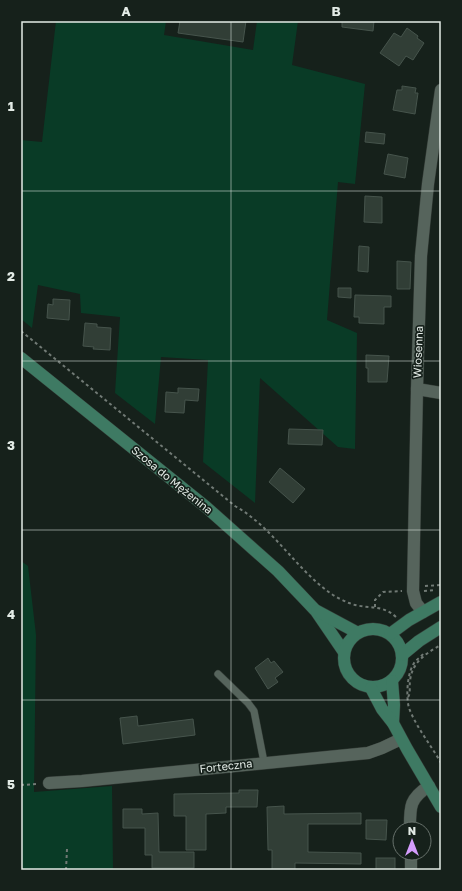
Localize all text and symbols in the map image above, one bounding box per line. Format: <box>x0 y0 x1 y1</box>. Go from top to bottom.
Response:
text: A <box>121 3 131 19</box>
text: B <box>331 3 341 19</box>
text: 1 <box>8 98 15 114</box>
text: 2 <box>7 268 15 284</box>
street label: Wiosenna <box>410 326 425 378</box>
text: 3 <box>7 437 15 453</box>
street label: Szosa do Mężenina <box>129 443 215 516</box>
text: 4 <box>7 606 15 622</box>
street label: Forteczna <box>199 756 253 775</box>
text: 5 <box>7 776 15 792</box>
north arrow <box>392 821 432 861</box>
text: N <box>408 824 416 837</box>

